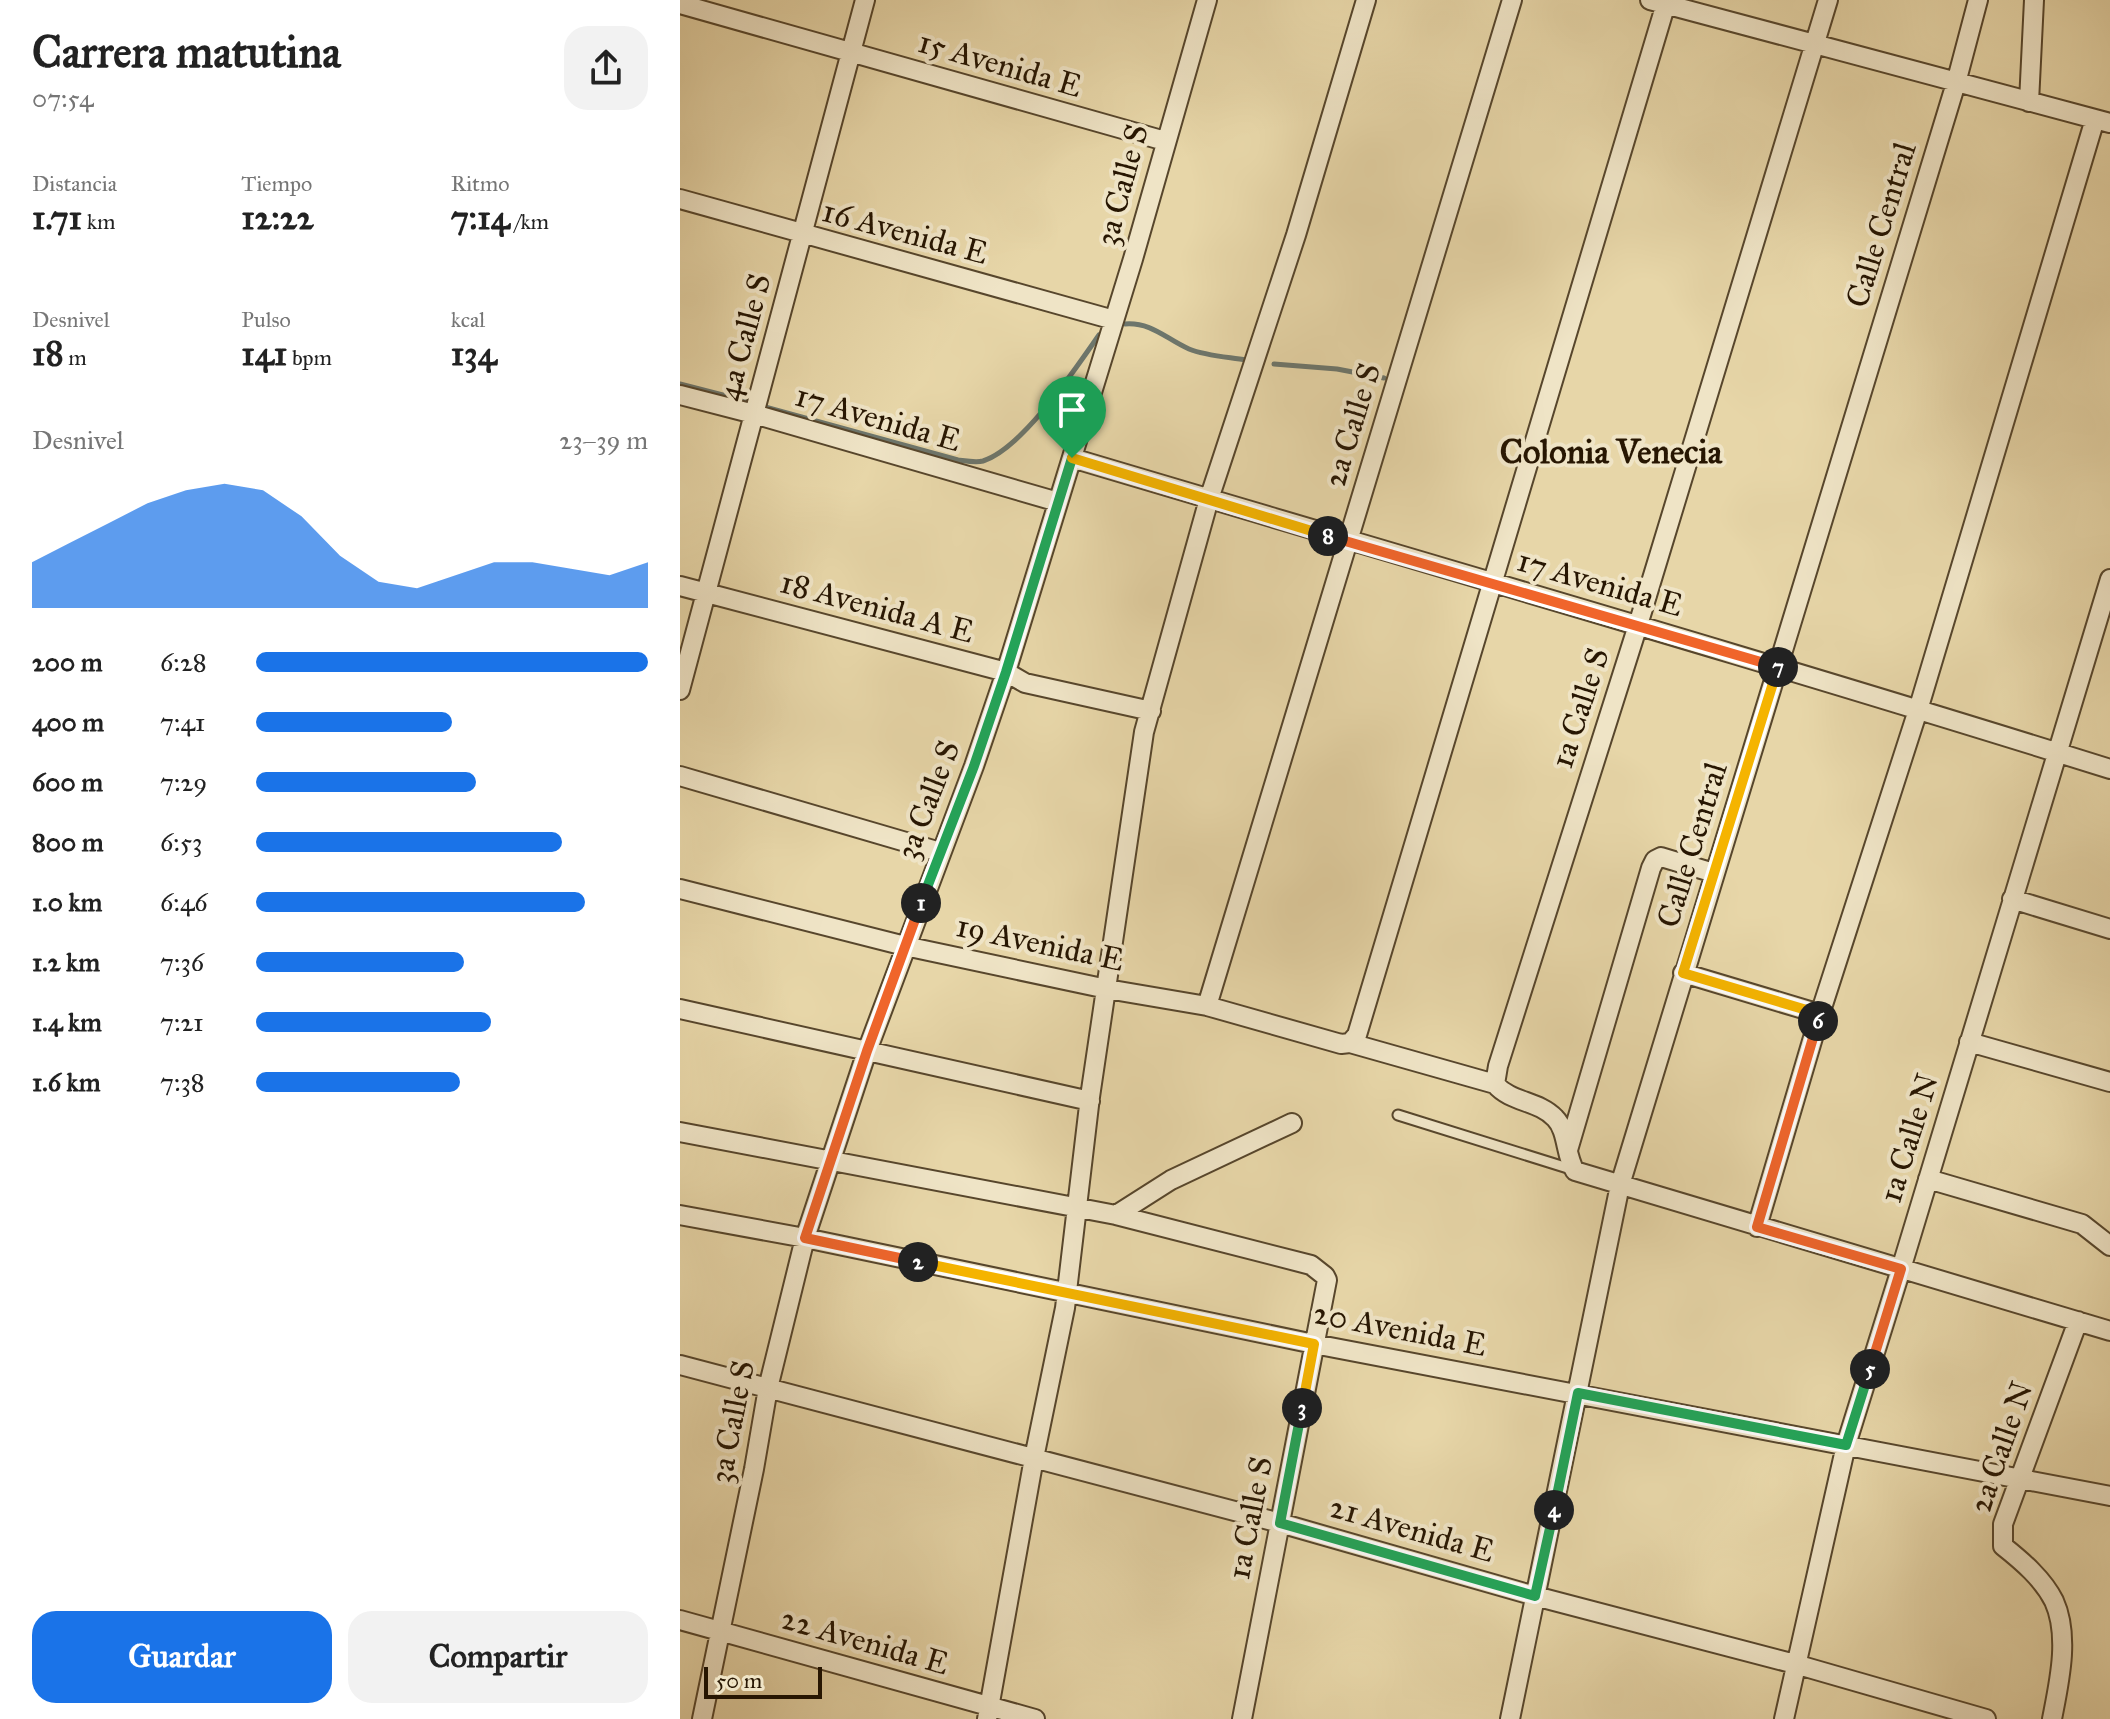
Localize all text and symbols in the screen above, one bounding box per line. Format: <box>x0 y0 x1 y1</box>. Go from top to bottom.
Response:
street label: 15 Avenida E <box>914 22 1086 106</box>
text: Carrera matutina <box>32 25 341 79</box>
button: share <box>564 26 648 110</box>
text: 07:54 <box>32 82 93 114</box>
street label: 3a Calle S <box>1087 120 1157 250</box>
street label: Calle Central <box>1837 137 1925 312</box>
text: Distancia <box>32 170 117 197</box>
text: Tiempo <box>241 170 312 197</box>
text: Ritmo <box>451 170 510 197</box>
street label: 16 Avenida E <box>818 191 992 273</box>
text: 1.71 <box>32 197 82 238</box>
text: 12:22 <box>241 197 314 238</box>
text: 7:14 <box>451 197 510 238</box>
text: km <box>82 208 116 235</box>
text: /km <box>510 208 549 235</box>
street label: 4a Calle S <box>708 269 780 405</box>
text: Desnivel <box>32 306 110 333</box>
text: Pulso <box>241 306 291 333</box>
text: kcal <box>451 306 485 333</box>
text: 18 <box>32 333 64 374</box>
text: 141 <box>241 333 287 374</box>
text: 134 <box>451 333 497 374</box>
text: m <box>64 344 87 371</box>
text: bpm <box>287 344 332 371</box>
street label: 2a Calle S <box>1315 358 1389 492</box>
street label: 17 Avenida E <box>791 376 965 460</box>
pin <box>1038 376 1106 458</box>
icon: arrive <box>1050 388 1094 432</box>
text: Desnivel <box>32 424 124 456</box>
text: 23–39 m <box>559 424 648 456</box>
district label: Colonia Venecia <box>1500 431 1723 472</box>
pin: 8 <box>1308 516 1348 556</box>
text: 8 <box>1322 522 1334 549</box>
street label: 17 Avenida E <box>1513 541 1687 625</box>
street label: 18 Avenida A E <box>776 562 978 652</box>
street label: 1a Calle S <box>1542 643 1618 773</box>
text: 200 m <box>32 646 103 678</box>
text: 6:28 <box>160 646 207 678</box>
pin: 7 <box>1758 647 1798 687</box>
text: 7 <box>1772 653 1784 680</box>
text: 400 m <box>32 706 104 738</box>
text: 7:41 <box>160 706 205 738</box>
street label: 3a Calle S <box>888 735 968 865</box>
street label: Calle Central <box>1648 757 1736 932</box>
text: 600 m <box>32 766 103 798</box>
text: 7:29 <box>160 766 207 798</box>
text: 800 m <box>32 826 104 858</box>
text: 6:53 <box>160 826 202 858</box>
pin: 1 <box>901 883 941 923</box>
text: 1.0 km <box>32 886 102 918</box>
text: 6:46 <box>160 886 208 918</box>
text: 1 <box>917 889 925 916</box>
street label: 19 Avenida E <box>953 906 1127 980</box>
text: 1.2 km <box>32 946 100 978</box>
text: 7:36 <box>160 946 204 978</box>
pin: 6 <box>1798 1001 1838 1041</box>
text: 1.4 km <box>32 1006 102 1038</box>
text: 7:21 <box>160 1006 204 1038</box>
text: 6 <box>1812 1007 1824 1034</box>
text: 1.6 km <box>32 1066 101 1098</box>
text: 7:38 <box>160 1066 205 1098</box>
street label: 1a Calle N <box>1871 1069 1947 1207</box>
pin: 2 <box>898 1242 938 1282</box>
text: 2 <box>913 1248 923 1275</box>
street label: 20 Avenida E <box>1310 1293 1490 1365</box>
pin: 5 <box>1850 1349 1890 1389</box>
text: 5 <box>1865 1355 1875 1382</box>
street label: 3a Calle S <box>701 1357 763 1487</box>
street label: 2a Calle N <box>1960 1376 2042 1518</box>
pin: 3 <box>1282 1388 1322 1428</box>
text: 3 <box>1298 1394 1306 1421</box>
street label: 1a Calle S <box>1219 1453 1281 1583</box>
street label: 21 Avenida E <box>1325 1487 1499 1571</box>
pin: 4 <box>1534 1490 1574 1530</box>
text: 4 <box>1548 1496 1560 1523</box>
street label: 22 Avenida E <box>777 1599 953 1683</box>
button: Guardar <box>32 1611 332 1703</box>
button: Compartir <box>348 1611 648 1703</box>
scale bar <box>704 1663 822 1699</box>
text: 50 m <box>716 1667 762 1694</box>

